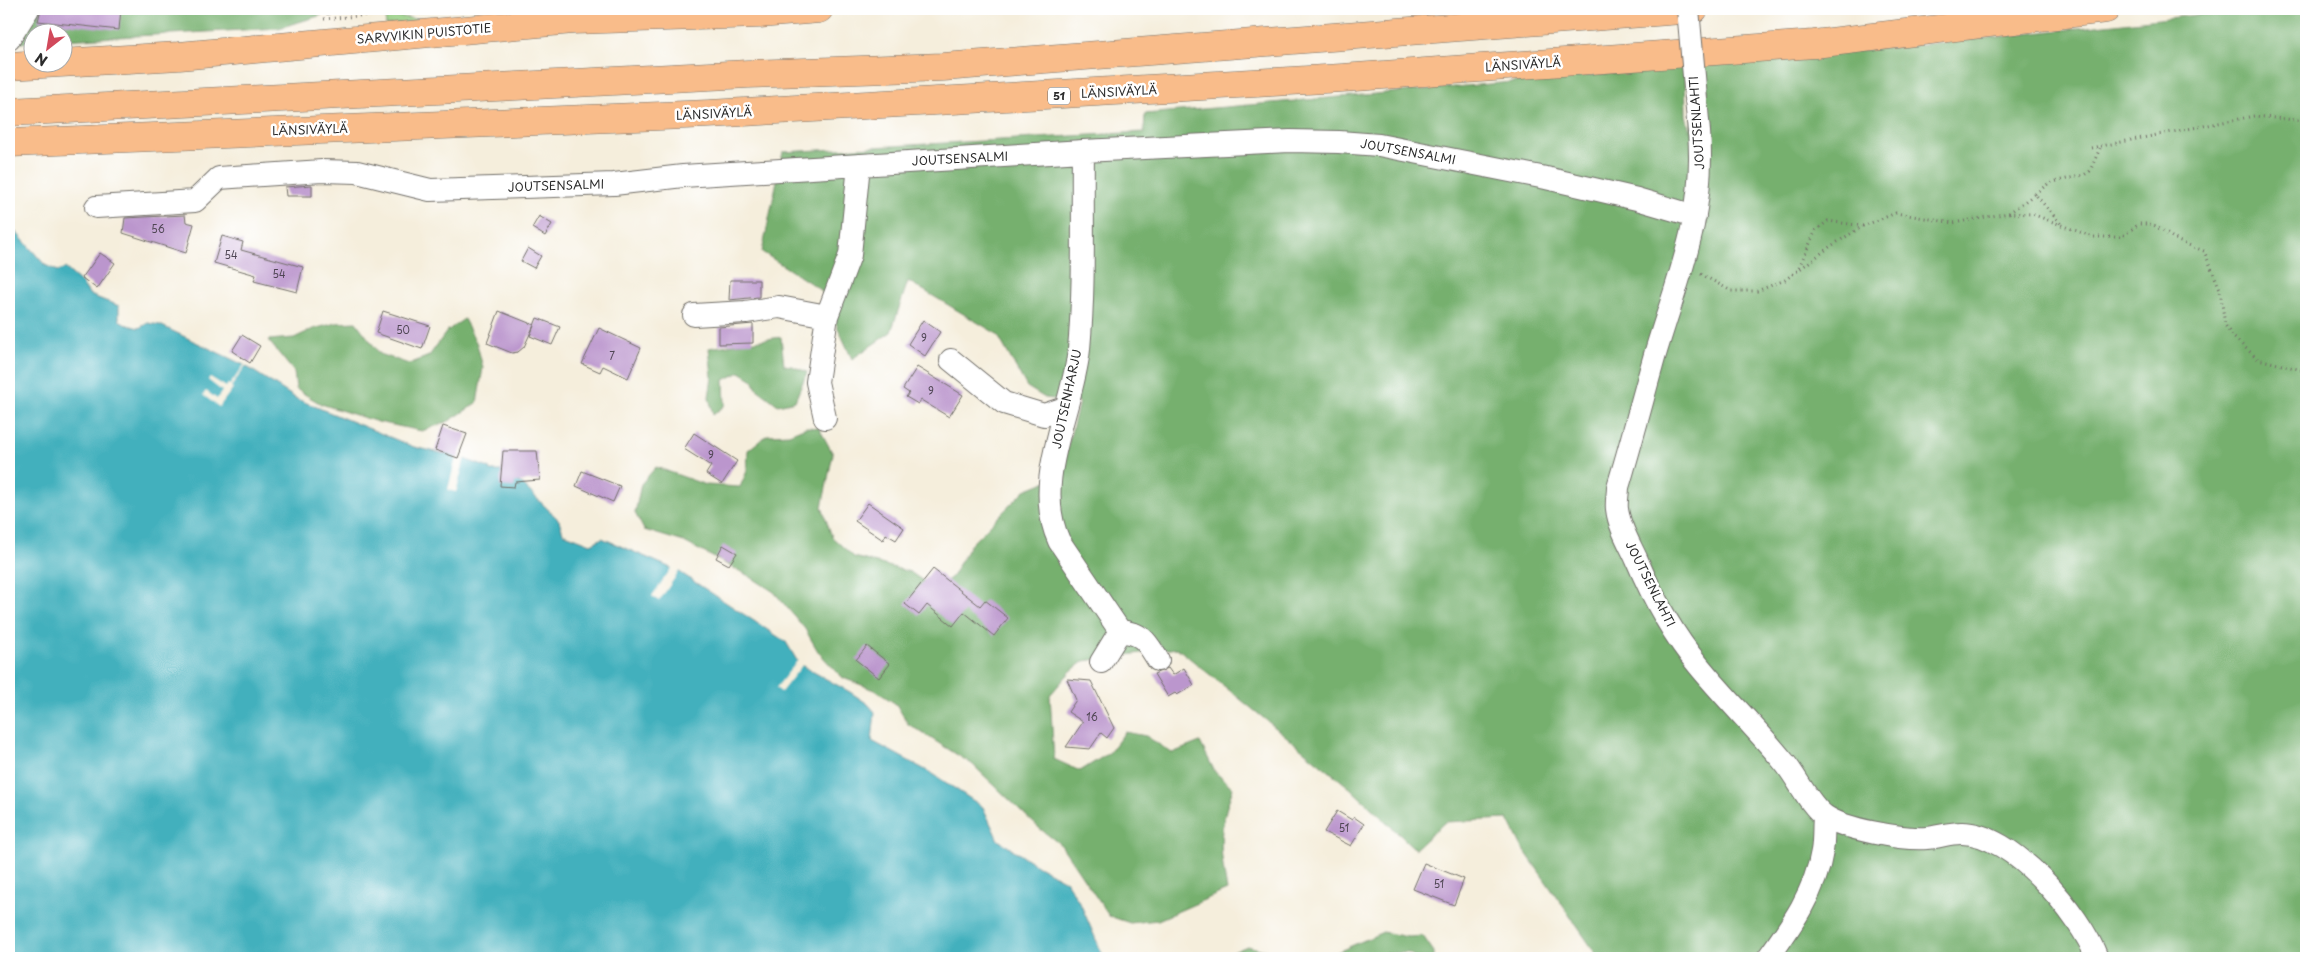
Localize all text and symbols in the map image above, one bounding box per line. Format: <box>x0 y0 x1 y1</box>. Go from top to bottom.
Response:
street label: SARVVIKIN PUISTOTIE <box>356 18 492 48</box>
north arrow <box>22 22 72 72</box>
text: N <box>31 48 51 71</box>
street label: LÄNSIVÄYLÄ <box>1484 52 1562 76</box>
street label: JOUTSENLAHTI <box>1684 76 1708 171</box>
street label: LÄNSIVÄYLÄ <box>1081 80 1158 102</box>
road number: 51 <box>1048 88 1070 104</box>
street label: LÄNSIVÄYLÄ <box>676 102 753 124</box>
street label: LÄNSIVÄYLÄ <box>272 119 348 139</box>
street label: JOUTSENSALMI <box>1359 134 1457 168</box>
street label: JOUTSENSALMI <box>911 146 1009 170</box>
street label: JOUTSENSALMI <box>507 174 605 196</box>
house number: 56 <box>151 221 165 236</box>
house number: 54 <box>224 247 238 262</box>
house number: 54 <box>272 266 286 281</box>
house number: 50 <box>396 322 410 337</box>
house number: 9 <box>921 330 927 345</box>
street label: JOUTSENHARJU <box>1047 347 1085 450</box>
house number: 7 <box>609 348 615 363</box>
house number: 9 <box>928 383 934 398</box>
house number: 9 <box>708 447 714 462</box>
street label: JOUTSENLAHTI <box>1622 538 1680 629</box>
house number: 16 <box>1086 709 1098 724</box>
house number: 51 <box>1339 820 1349 835</box>
house number: 51 <box>1434 876 1444 891</box>

